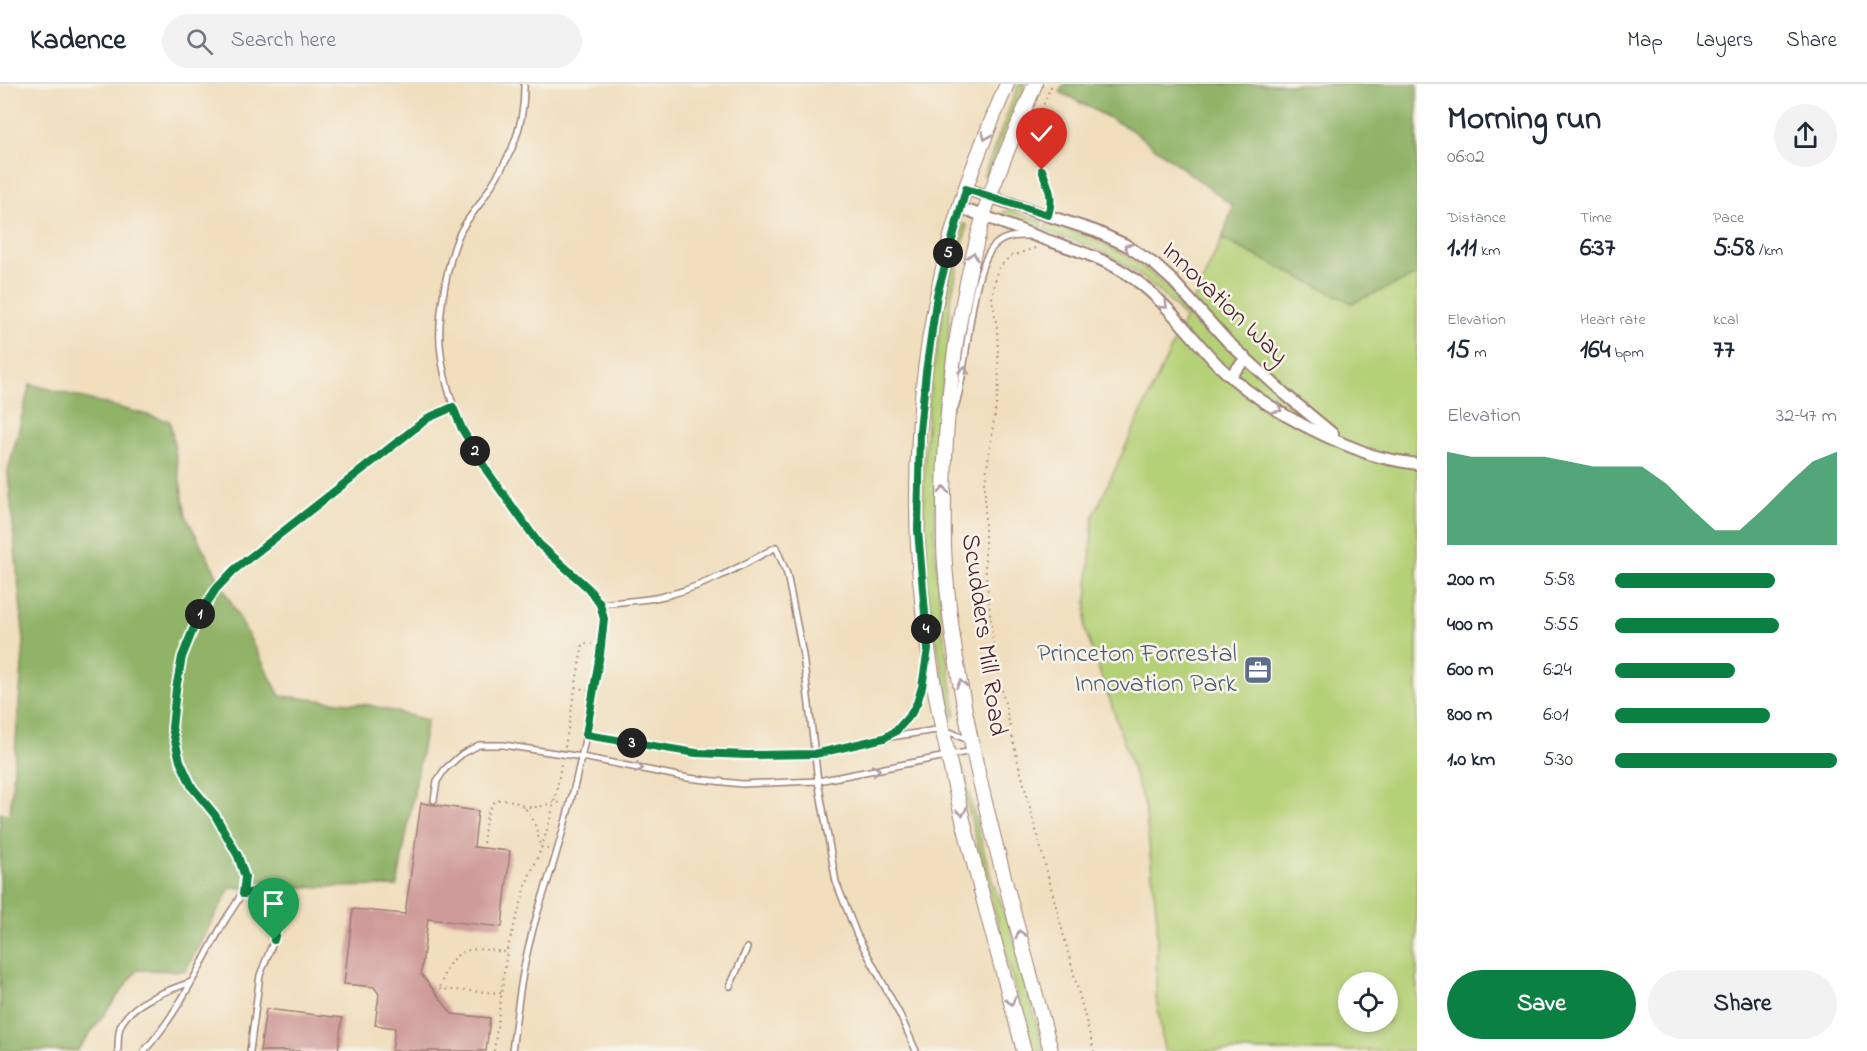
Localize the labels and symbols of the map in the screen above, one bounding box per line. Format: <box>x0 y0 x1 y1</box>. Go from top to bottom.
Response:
pin <box>1016 108 1067 170</box>
one-way arrow <box>981 130 993 141</box>
street label: Innovation Way <box>1152 233 1296 375</box>
pin: 5 <box>933 238 963 268</box>
one-way arrow <box>1124 243 1134 254</box>
one-way arrow <box>966 251 979 261</box>
one-way arrow <box>1157 297 1168 308</box>
one-way arrow <box>957 365 969 375</box>
one-way arrow <box>1272 402 1282 414</box>
pin: 2 <box>460 436 490 466</box>
one-way arrow <box>938 486 950 495</box>
street label: Scudders Mill Road <box>950 531 1016 739</box>
pin: 1 <box>185 599 215 629</box>
pin: 4 <box>911 614 941 644</box>
place label: Princeton Forrestal Innovation Park <box>1037 636 1238 704</box>
office icon: Princeton Forrestal Innovation Park <box>1242 654 1274 686</box>
one-way arrow <box>955 679 968 689</box>
pin: 3 <box>617 728 647 758</box>
one-way arrow <box>634 761 644 774</box>
one-way arrow <box>870 764 880 777</box>
one-way arrow <box>955 807 968 817</box>
pin <box>248 878 299 940</box>
one-way arrow <box>1014 929 1027 939</box>
one-way arrow <box>1004 995 1016 1006</box>

